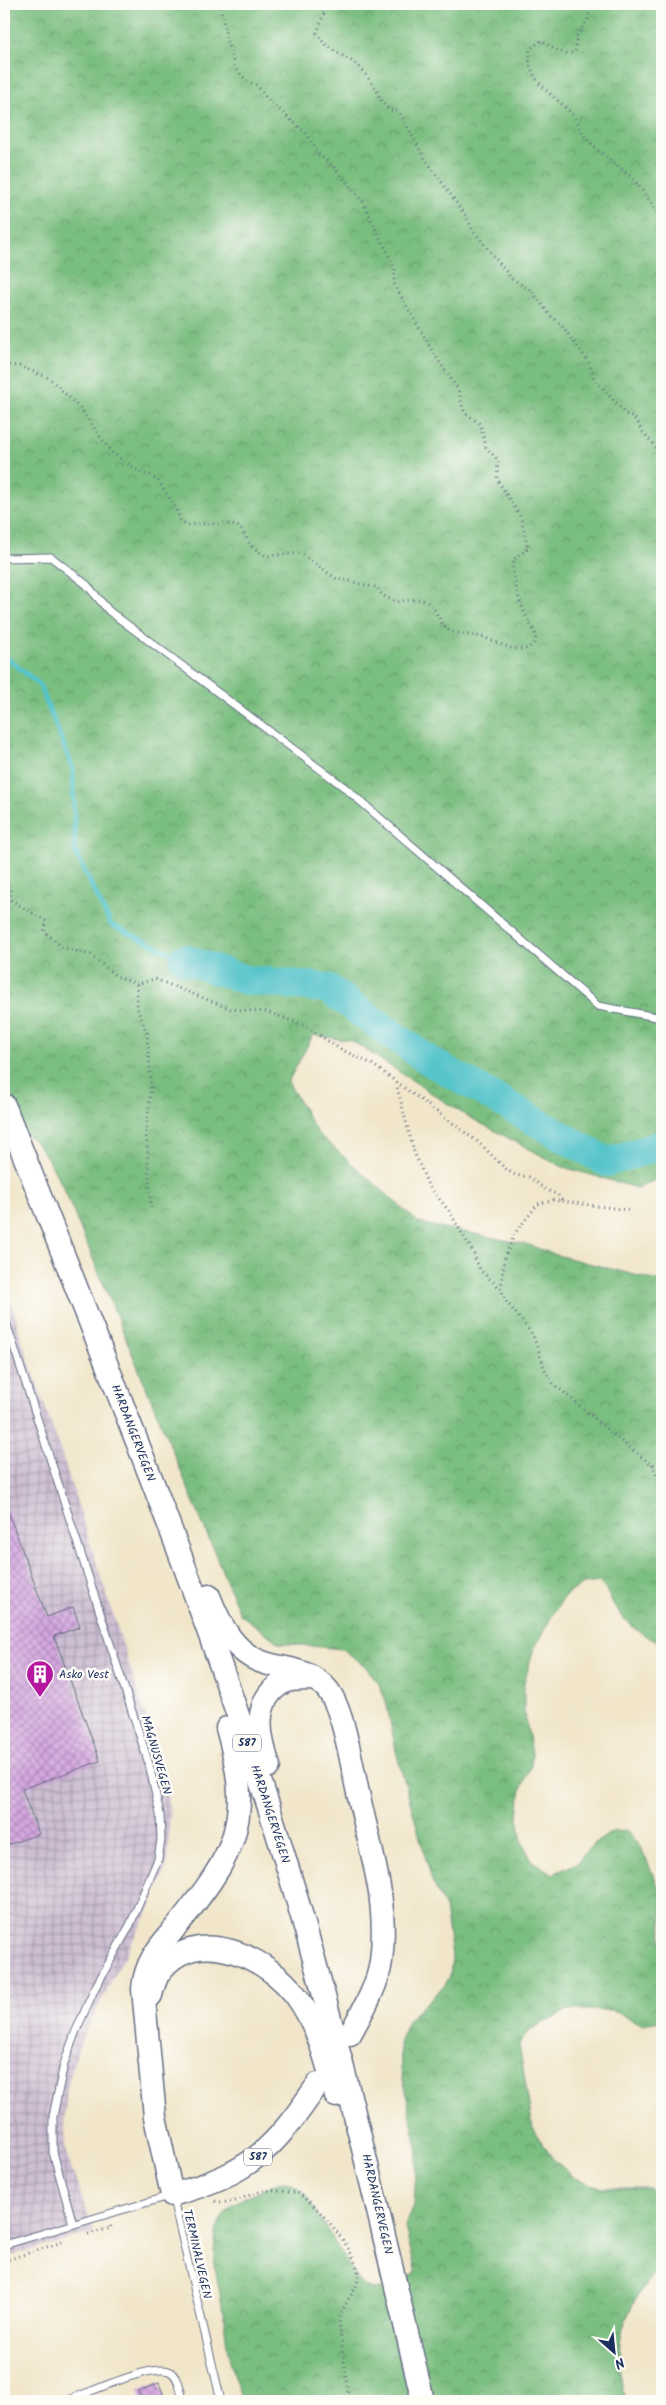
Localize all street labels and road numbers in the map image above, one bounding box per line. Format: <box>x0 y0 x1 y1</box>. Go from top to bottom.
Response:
street label: HARDANGERVEGEN <box>106 1382 160 1484</box>
street label: MAGNUSVEGEN <box>136 1713 176 1797</box>
road number: 587 <box>233 1735 261 1752</box>
street label: HARDANGERVEGEN <box>245 1762 295 1866</box>
road number: 587 <box>244 2148 272 2166</box>
street label: HARDANGERVEGEN <box>356 2152 398 2256</box>
street label: TERMINALVEGEN <box>177 2207 217 2301</box>

